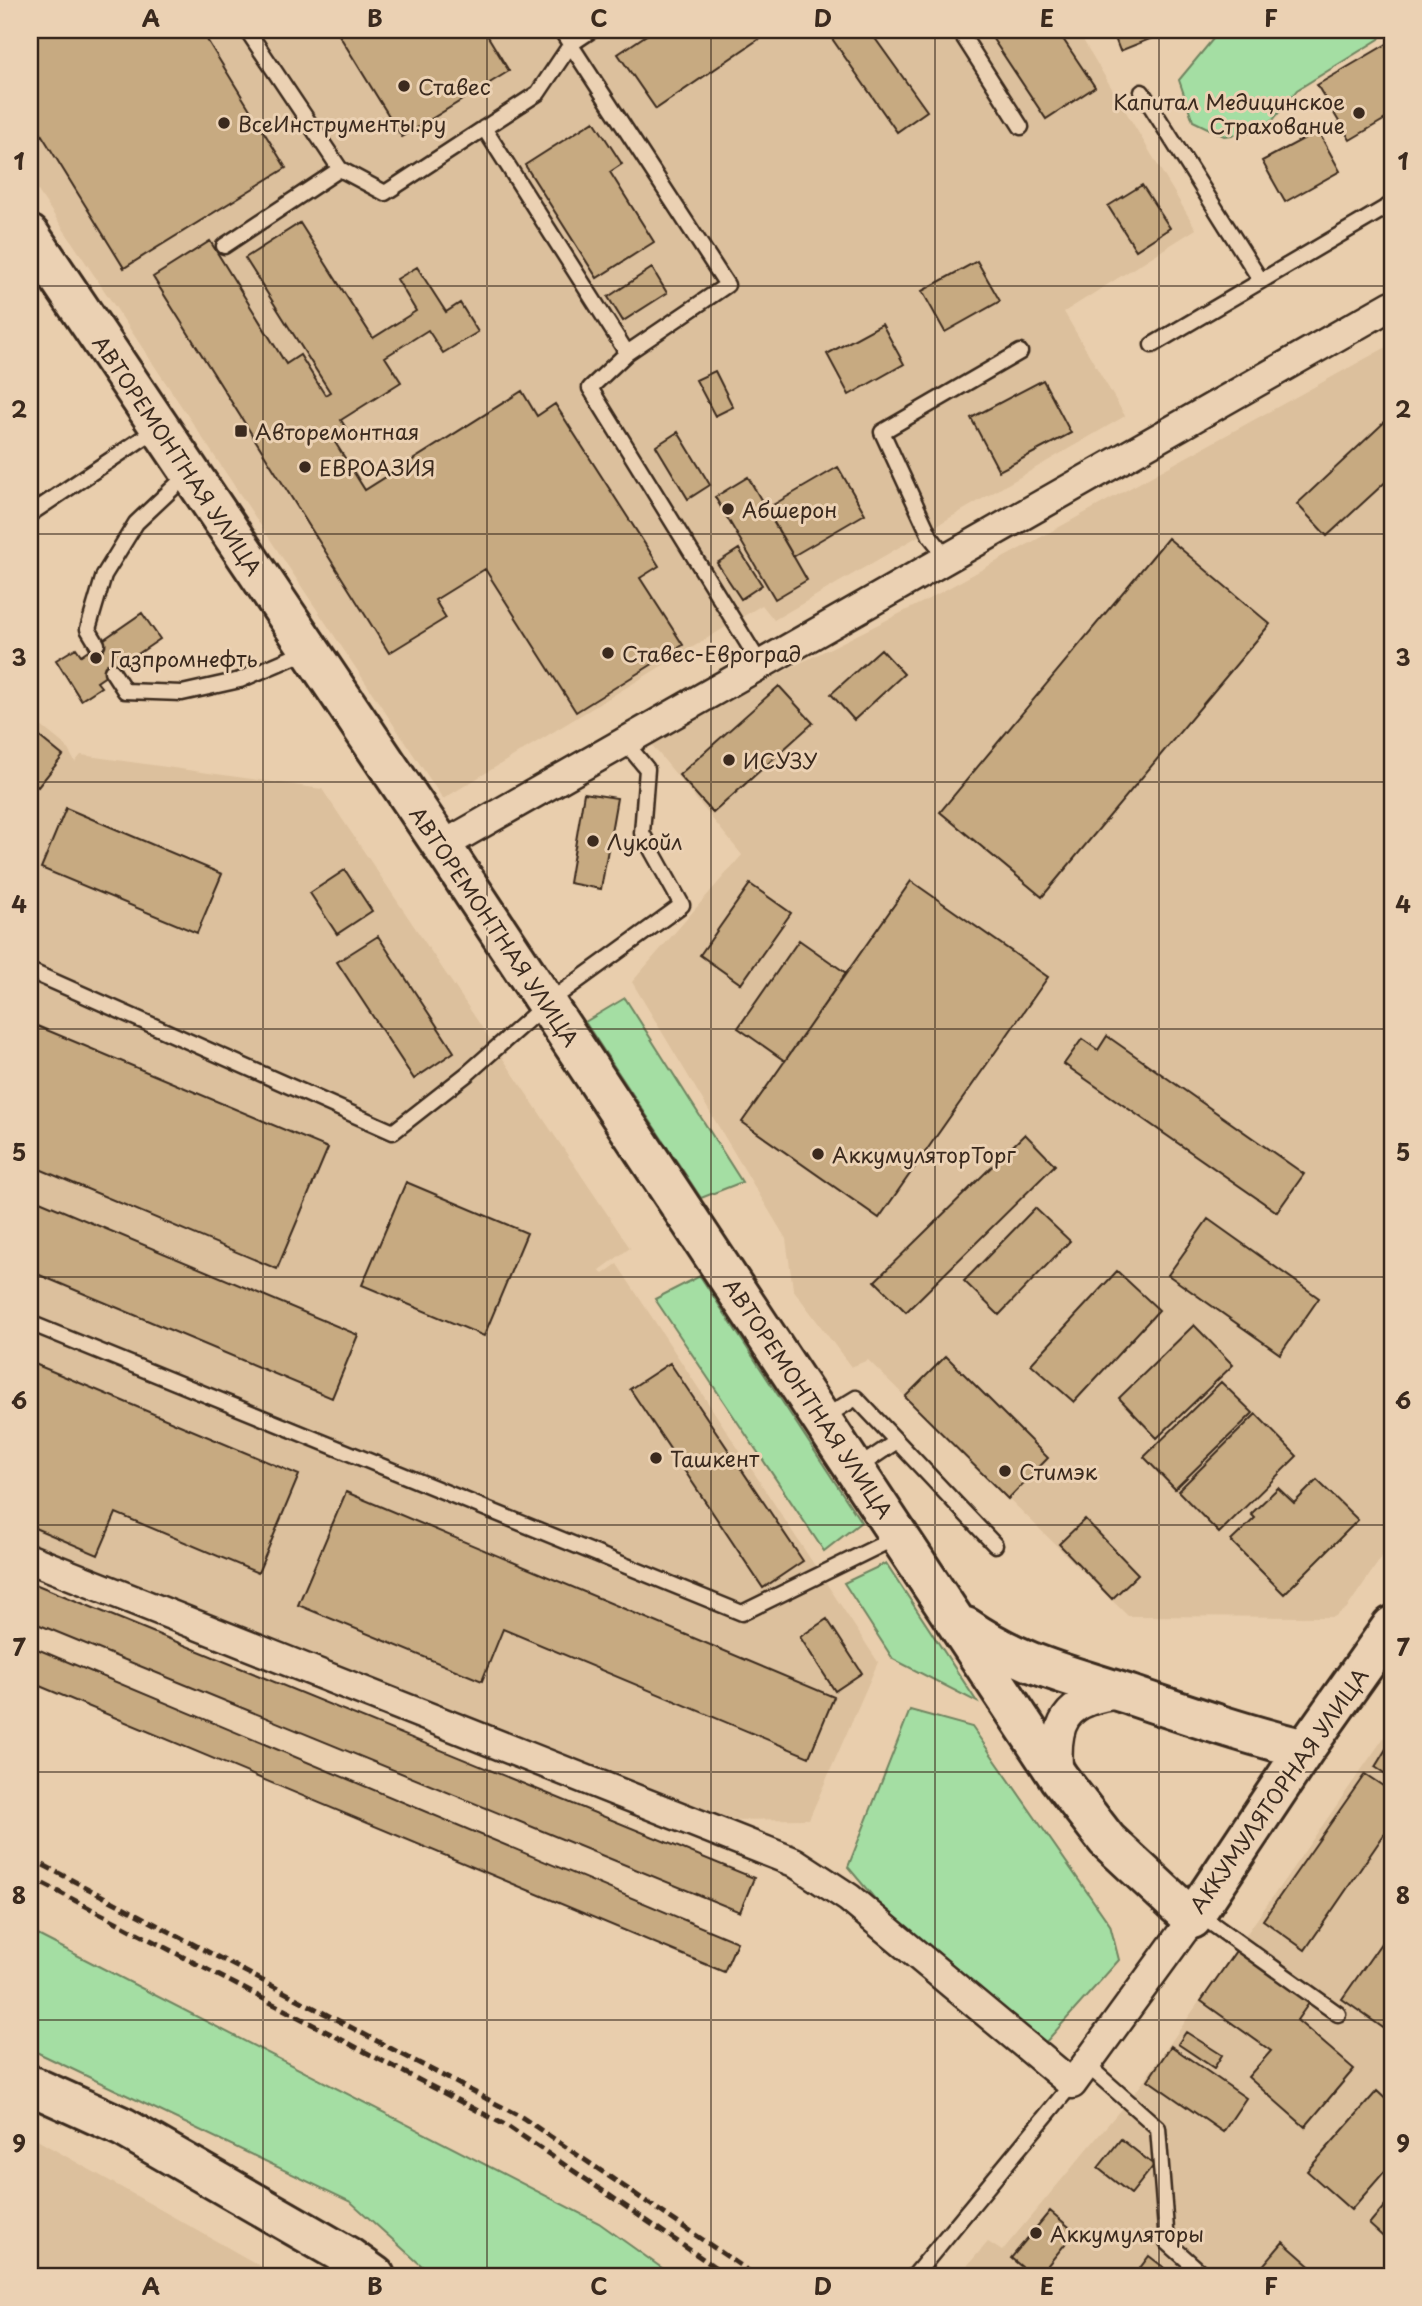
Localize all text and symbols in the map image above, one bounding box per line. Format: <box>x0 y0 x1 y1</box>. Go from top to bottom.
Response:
text: A <box>142 0 160 35</box>
text: B <box>367 0 383 35</box>
text: C <box>590 0 608 35</box>
text: D <box>814 0 832 35</box>
text: E <box>1040 0 1054 35</box>
text: F <box>1264 0 1278 35</box>
place label: Ставес <box>418 70 491 102</box>
marker: Ставес <box>396 78 412 94</box>
place label: Капитал Медицинское Страхование <box>1113 85 1345 141</box>
marker: Капитал Медицинское Страхование <box>1351 105 1367 121</box>
place label: ВсеИнструменты.ру <box>238 107 446 139</box>
marker: ВсеИнструменты.ру <box>216 115 232 131</box>
text: 1 <box>14 143 25 178</box>
text: 1 <box>1398 143 1409 178</box>
street label: АВТОРЕМОНТНАЯ УЛИЦА <box>85 328 271 582</box>
text: 2 <box>11 391 27 426</box>
text: 2 <box>1395 391 1411 426</box>
place label: Авторемонтная <box>255 415 419 447</box>
marker: Авторемонтная <box>233 423 249 439</box>
place label: ЕВРОАЗИЯ <box>319 451 435 483</box>
marker: ЕВРОАЗИЯ <box>297 459 313 475</box>
place label: Абшерон <box>742 493 837 525</box>
marker: Абшерон <box>720 501 736 517</box>
place label: Ставес-Евроград <box>622 637 801 669</box>
text: 3 <box>11 639 27 674</box>
text: 3 <box>1395 639 1411 674</box>
place label: Газпромнефть <box>110 642 258 674</box>
marker: Ставес-Евроград <box>600 645 616 661</box>
marker: Газпромнефть <box>88 650 104 666</box>
place label: ИСУЗУ <box>743 744 818 776</box>
marker: ИСУЗУ <box>721 752 737 768</box>
street label: АВТОРЕМОНТНАЯ УЛИЦА <box>402 799 588 1053</box>
place label: Лукойл <box>607 825 683 857</box>
marker: Лукойл <box>585 833 601 849</box>
text: 4 <box>11 886 27 921</box>
text: 4 <box>1395 886 1411 921</box>
text: 5 <box>12 1134 26 1169</box>
text: 5 <box>1396 1134 1410 1169</box>
place label: АккумуляторТорг <box>832 1138 1016 1170</box>
marker: АккумуляторТорг <box>810 1146 826 1162</box>
street label: АВТОРЕМОНТНАЯ УЛИЦА <box>716 1271 902 1525</box>
text: 6 <box>11 1382 27 1417</box>
text: 6 <box>1395 1382 1411 1417</box>
place label: Ташкент <box>670 1442 760 1474</box>
marker: Ташкент <box>648 1450 664 1466</box>
place label: Стимэк <box>1019 1455 1098 1487</box>
marker: Стимэк <box>997 1463 1013 1479</box>
text: 7 <box>12 1629 26 1664</box>
text: 7 <box>1396 1629 1410 1664</box>
street label: АККУМУЛЯТОРНАЯ УЛИЦА <box>1181 1661 1375 1919</box>
text: 8 <box>12 1877 26 1912</box>
text: 8 <box>1396 1877 1410 1912</box>
text: 9 <box>12 2125 26 2160</box>
text: 9 <box>1396 2125 1410 2160</box>
place label: Аккумуляторы <box>1050 2217 1204 2249</box>
marker: Аккумуляторы <box>1028 2225 1044 2241</box>
text: A <box>142 2268 160 2303</box>
text: B <box>367 2268 383 2303</box>
text: C <box>590 2268 608 2303</box>
text: D <box>814 2268 832 2303</box>
text: E <box>1040 2268 1054 2303</box>
text: F <box>1264 2268 1278 2303</box>

